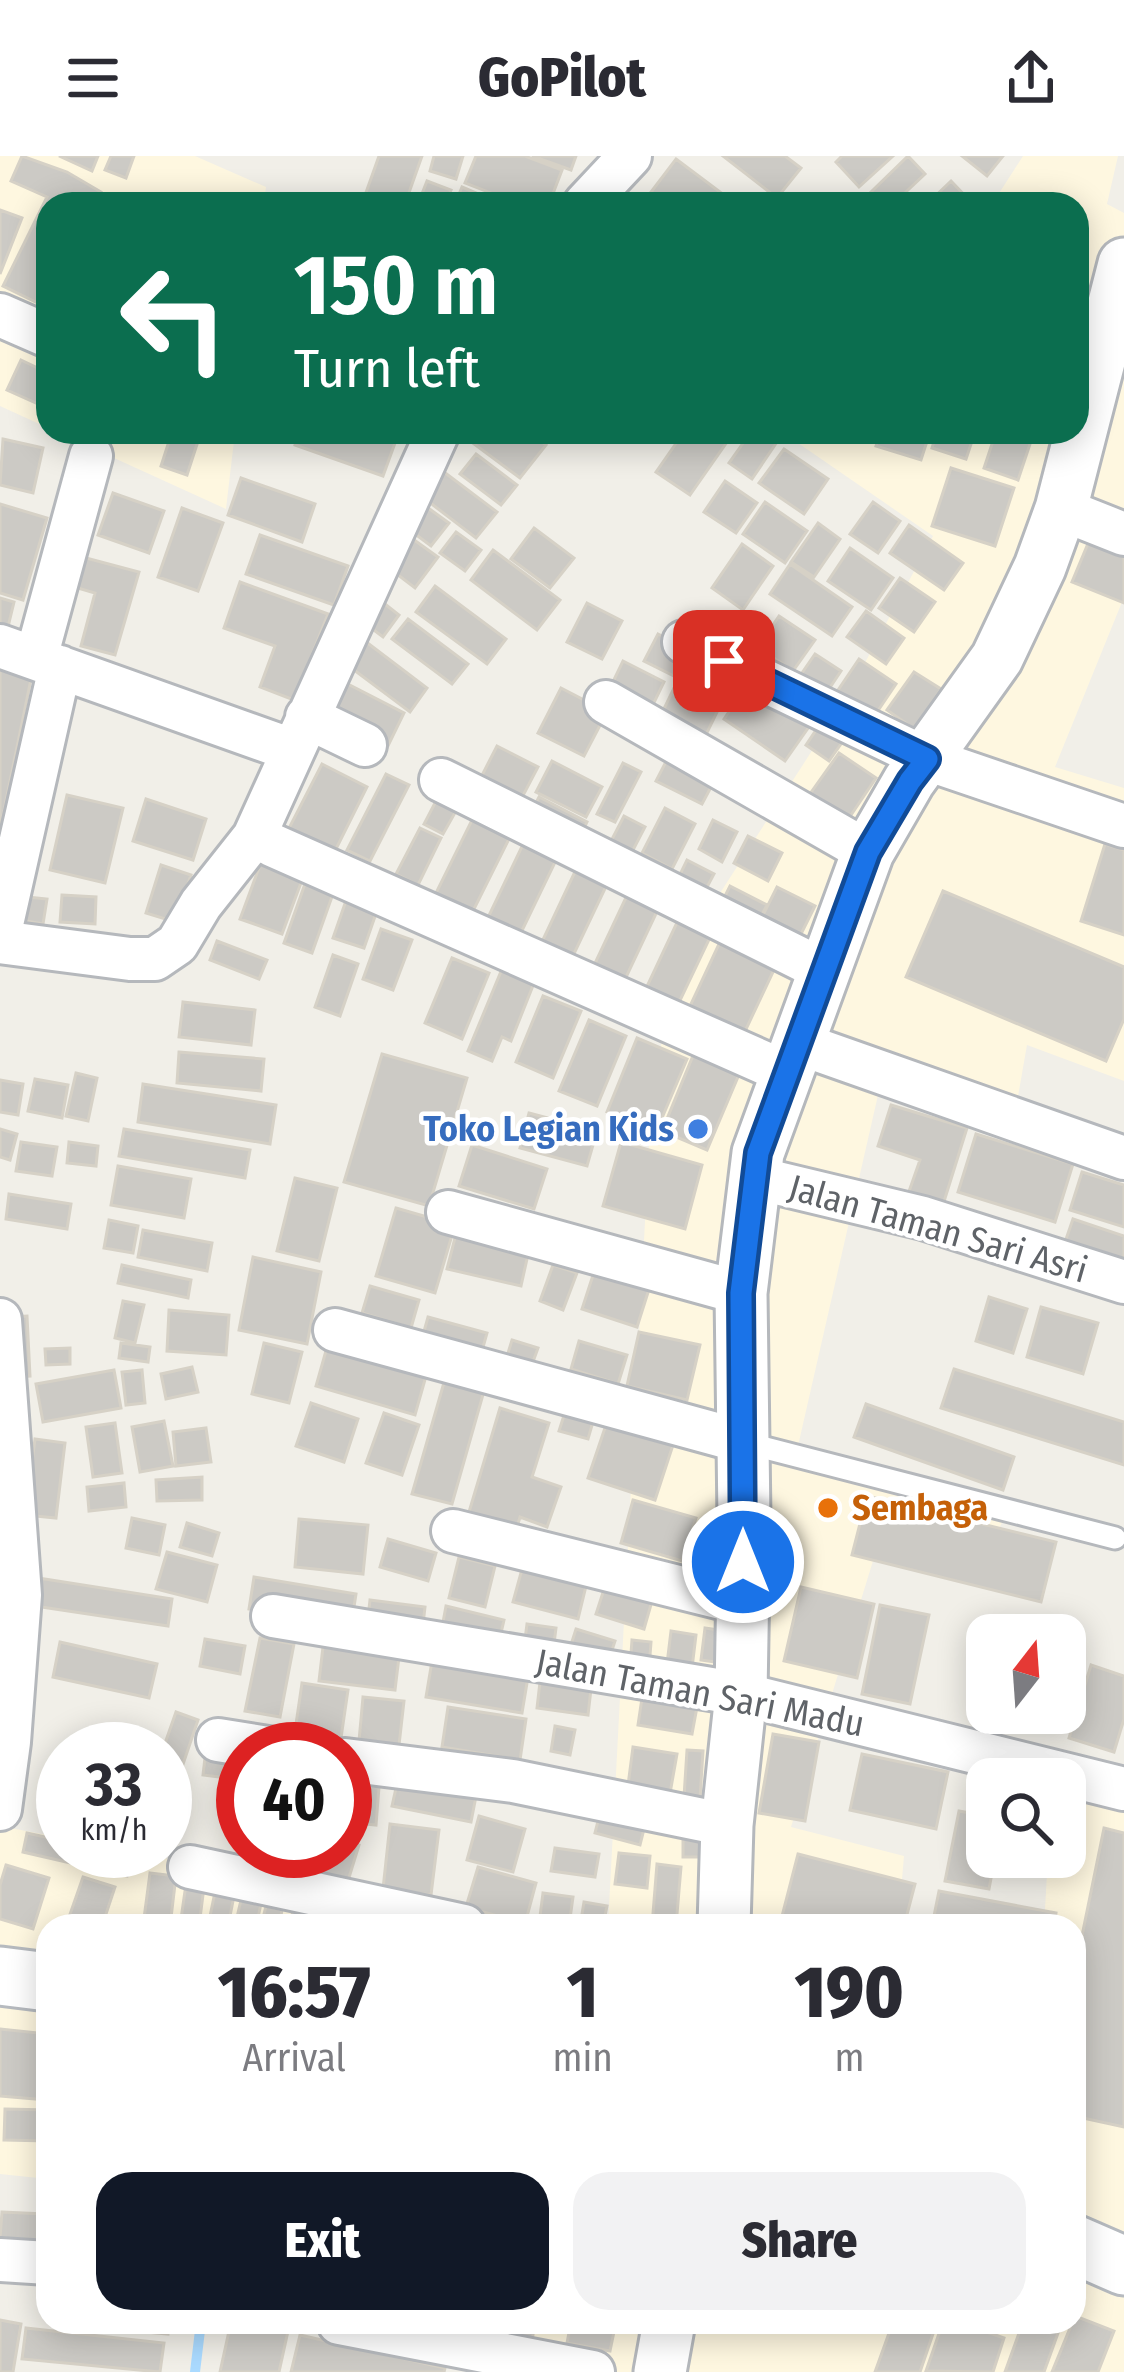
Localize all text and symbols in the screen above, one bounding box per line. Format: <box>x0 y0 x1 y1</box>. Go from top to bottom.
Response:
icon: menu <box>60 45 126 111</box>
icon: share <box>998 45 1064 111</box>
text: GoPilot <box>478 46 646 110</box>
text: 150 m <box>294 235 498 336</box>
icon: left <box>96 240 252 396</box>
text: Turn left <box>294 337 480 401</box>
pin <box>673 610 775 712</box>
icon: arrive <box>691 628 757 694</box>
place label: Toko Legian Kids <box>423 1107 674 1151</box>
marker: Toko Legian Kids <box>685 1116 711 1142</box>
street label: Jalan Taman Sari Asri <box>784 1165 1092 1293</box>
place label: Sembaga <box>852 1486 988 1530</box>
marker: Sembaga <box>815 1495 841 1521</box>
position arrow <box>680 1499 806 1625</box>
north arrow <box>966 1614 1086 1734</box>
map controls <box>966 1614 1086 1878</box>
street label: Jalan Taman Sari Madu <box>532 1640 868 1746</box>
speed limit sign: 40 <box>216 1722 372 1878</box>
text: 33 <box>86 1749 142 1821</box>
button: search <box>966 1758 1086 1878</box>
text: km/h <box>81 1812 147 1848</box>
text: 16:57 <box>218 1950 370 2036</box>
text: 1 <box>567 1950 598 2036</box>
text: 190 <box>795 1950 904 2036</box>
text: Arrival <box>243 2035 346 2081</box>
text: min <box>552 2035 613 2081</box>
text: m <box>834 2035 864 2081</box>
button: Exit <box>96 2172 549 2310</box>
button: Share <box>573 2172 1026 2310</box>

